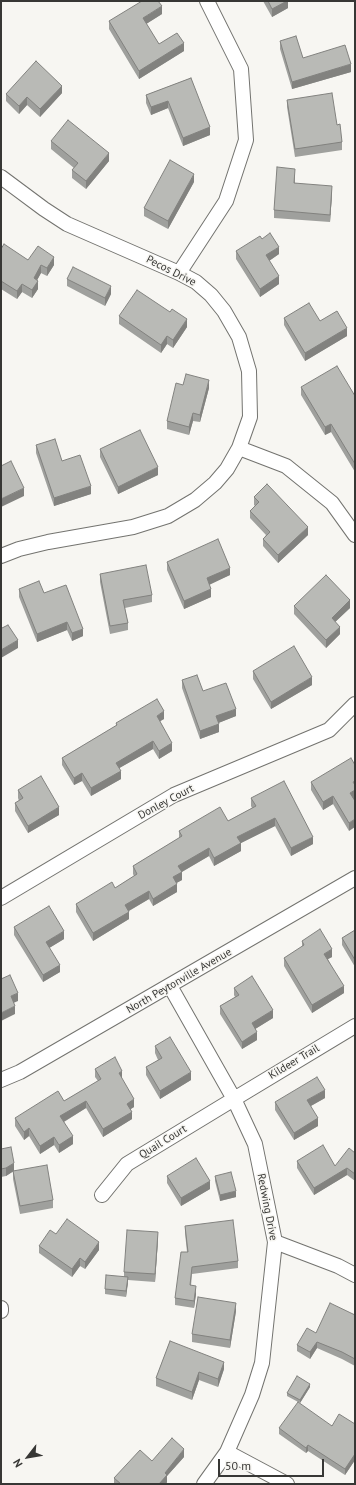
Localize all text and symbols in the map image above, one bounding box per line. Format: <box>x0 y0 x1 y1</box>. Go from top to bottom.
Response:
street label: Pecos Drive <box>144 253 198 289</box>
street label: Donley Court <box>136 782 196 822</box>
street label: North Peytonville Avenue <box>124 945 234 1017</box>
street label: Kildeer Trail <box>266 1042 322 1082</box>
street label: Quail Court <box>137 1122 189 1162</box>
street label: Redwing Drive <box>254 1172 280 1242</box>
north arrow <box>8 1437 48 1477</box>
scale bar <box>220 1451 326 1477</box>
text: N <box>10 1456 26 1470</box>
text: 50 m <box>225 1458 251 1473</box>

